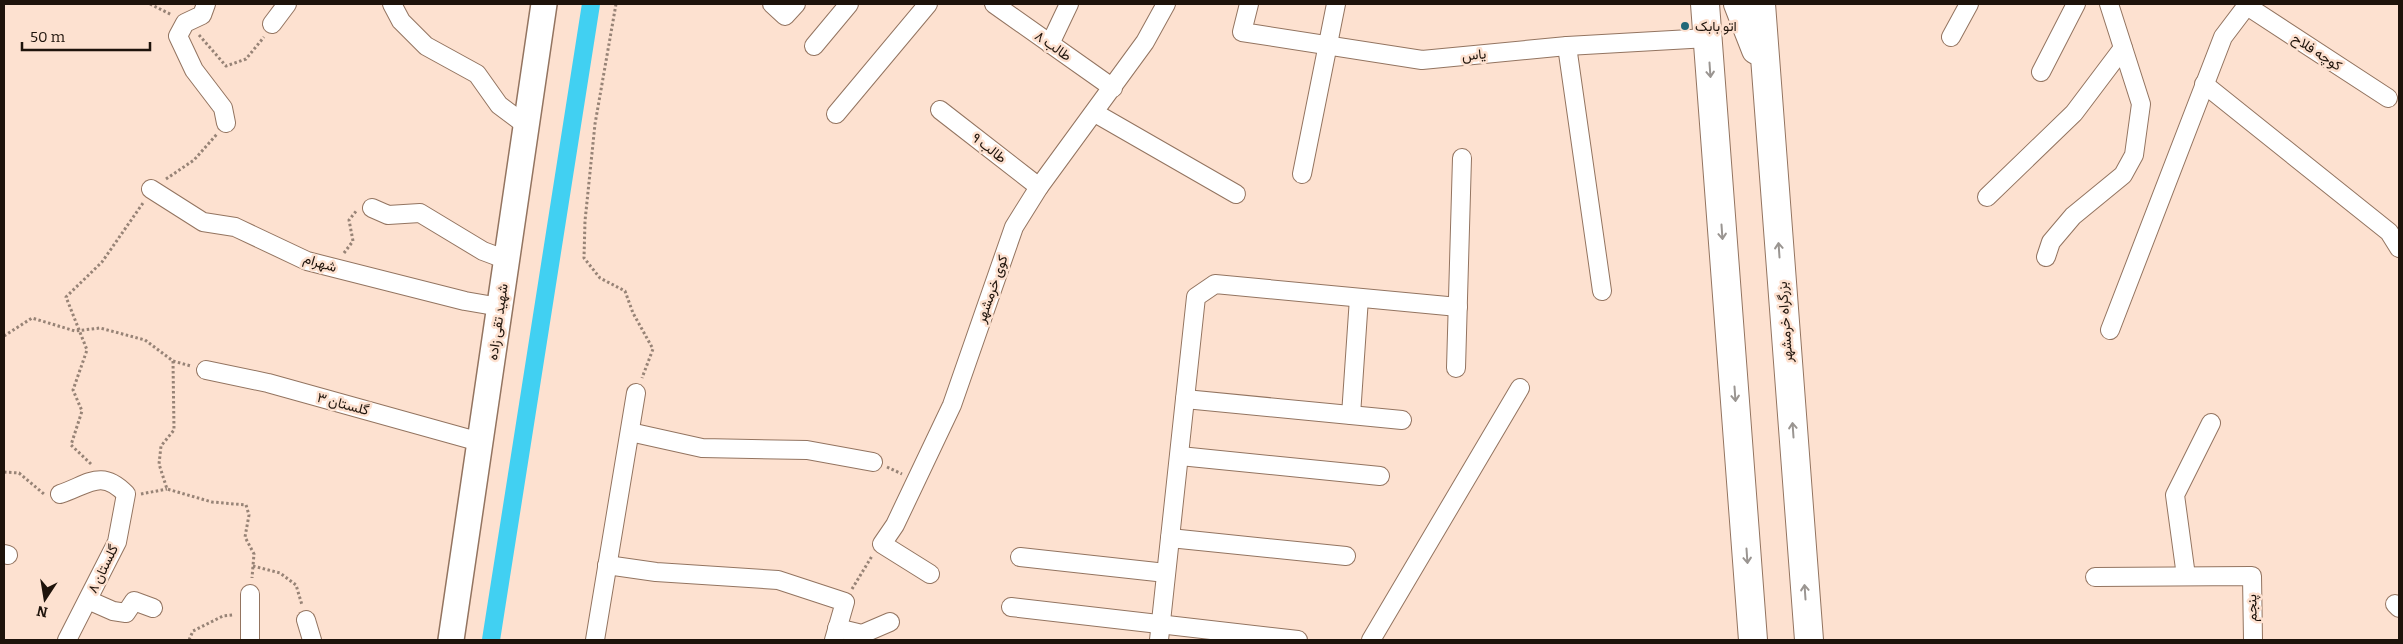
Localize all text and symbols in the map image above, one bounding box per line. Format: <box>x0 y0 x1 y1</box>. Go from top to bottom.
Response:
place label: اتو بابک <box>1695 18 1737 35</box>
scale bar <box>22 20 150 52</box>
marker: اتو بابک <box>1679 20 1691 32</box>
street label: طالب ۸ <box>1031 27 1075 65</box>
text: 50 m <box>30 28 66 46</box>
street label: کوچه فلاح <box>2288 30 2345 76</box>
street label: یاس <box>1461 45 1487 65</box>
one-way arrow <box>1705 62 1715 78</box>
street label: طالب ۹ <box>968 129 1010 167</box>
one-way arrow <box>1718 224 1727 240</box>
one-way arrow <box>1775 242 1784 258</box>
street label: شهرام <box>301 250 339 276</box>
street label: کوی خرمشهر <box>972 253 1012 326</box>
street label: بزرگراه خرمشهر <box>1774 281 1796 364</box>
street label: شهید تقی زاده <box>484 283 512 361</box>
one-way arrow <box>1730 386 1739 402</box>
street label: گلستان ۳ <box>315 389 371 419</box>
one-way arrow <box>1788 422 1797 438</box>
street label: گلستان ۸ <box>84 542 122 596</box>
one-way arrow <box>1742 548 1751 564</box>
north arrow <box>20 574 70 624</box>
one-way arrow <box>1800 584 1810 600</box>
street label: پنجم <box>2243 594 2262 622</box>
text: N <box>35 602 49 621</box>

